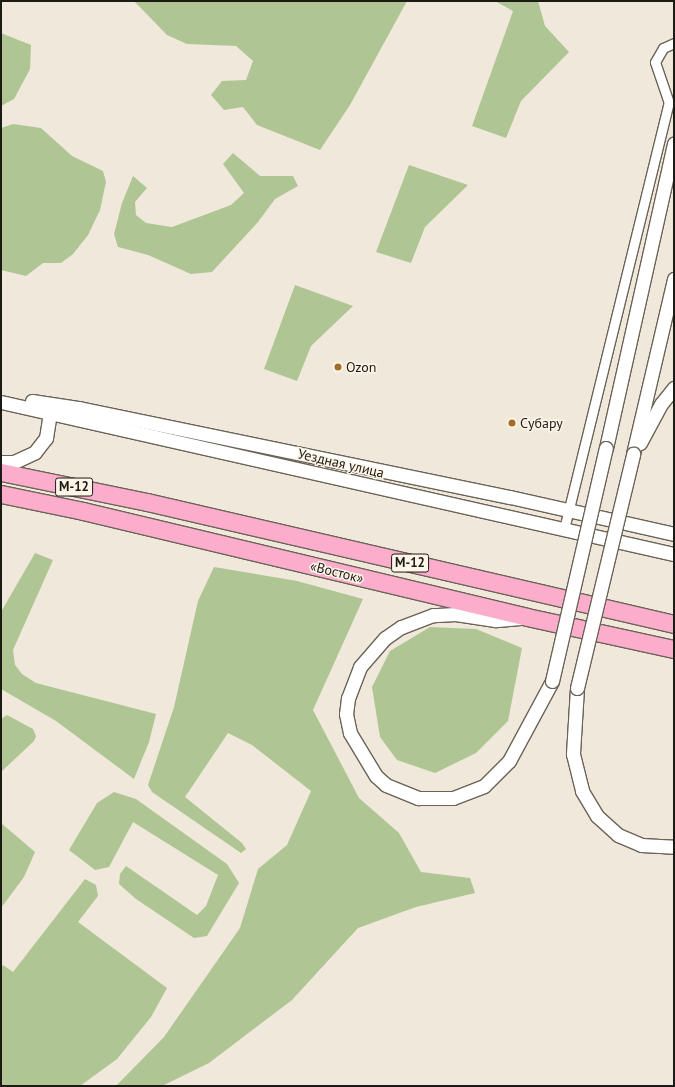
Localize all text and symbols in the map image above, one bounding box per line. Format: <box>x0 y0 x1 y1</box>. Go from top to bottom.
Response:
place label: Ozon <box>346 359 376 375</box>
marker: Ozon <box>333 362 343 372</box>
place label: Субару <box>520 415 563 431</box>
marker: Субару <box>507 418 517 428</box>
street label: Уездная улица <box>296 445 386 481</box>
road number: М-12 <box>55 476 93 498</box>
road number: М-12 <box>391 552 429 574</box>
street label: «Восток» <box>308 557 366 587</box>

